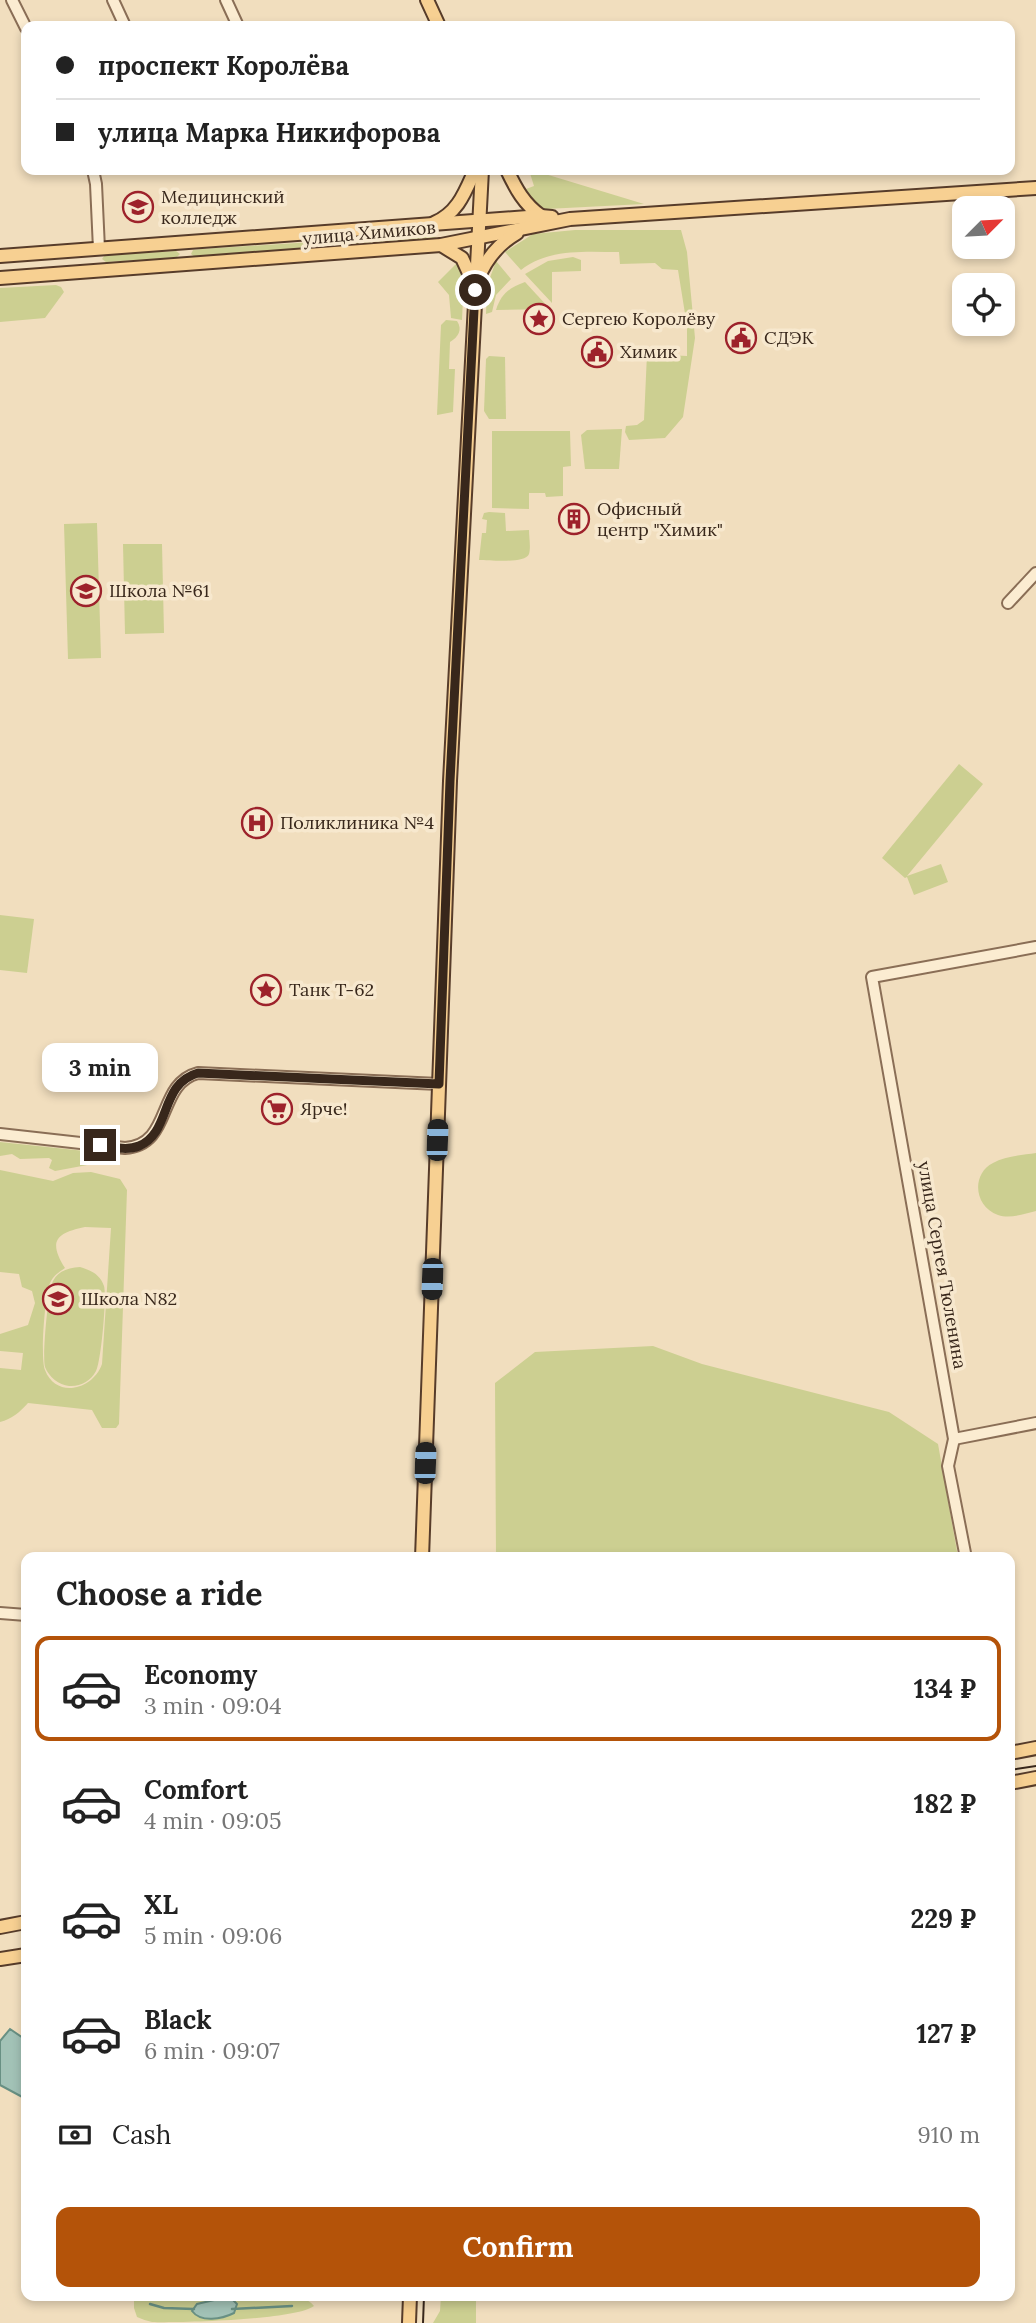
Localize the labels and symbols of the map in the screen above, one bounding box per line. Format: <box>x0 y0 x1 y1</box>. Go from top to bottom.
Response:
place label: Медицинский колледж <box>161 185 285 229</box>
school or university icon: Медицинский колледж <box>121 190 155 224</box>
north arrow <box>952 196 1015 259</box>
street label: улица Химиков <box>301 215 436 250</box>
route start <box>459 274 491 306</box>
place icon: Сергею Королёву <box>522 302 556 336</box>
place label: Сергею Королёву <box>562 307 716 330</box>
public building icon: СДЭК <box>724 321 758 355</box>
place label: СДЭК <box>764 326 814 349</box>
public building icon: Химик <box>580 335 614 369</box>
place label: Химик <box>620 340 678 363</box>
place label: Офисный центр "Химик" <box>597 497 723 541</box>
building icon: Офисный центр "Химик" <box>557 502 591 536</box>
school or university icon: Школа №61 <box>69 574 103 608</box>
place label: Школа №61 <box>109 579 210 602</box>
hospital icon: Поликлиника №4 <box>240 806 274 840</box>
place label: Поликлиника №4 <box>280 811 434 834</box>
place icon: Танк Т-62 <box>249 973 283 1007</box>
place label: Танк Т-62 <box>289 978 374 1001</box>
callout: 3 min <box>42 1044 158 1092</box>
supermarket icon: Ярче! <box>260 1092 294 1126</box>
place label: Ярче! <box>300 1097 347 1120</box>
car <box>426 1119 449 1161</box>
route end <box>84 1129 116 1161</box>
street label: улица Сергея Тюленина <box>913 1159 972 1371</box>
car <box>421 1258 444 1300</box>
school or university icon: Школа N82 <box>41 1282 75 1316</box>
place label: Школа N82 <box>81 1287 177 1310</box>
car <box>414 1442 437 1484</box>

